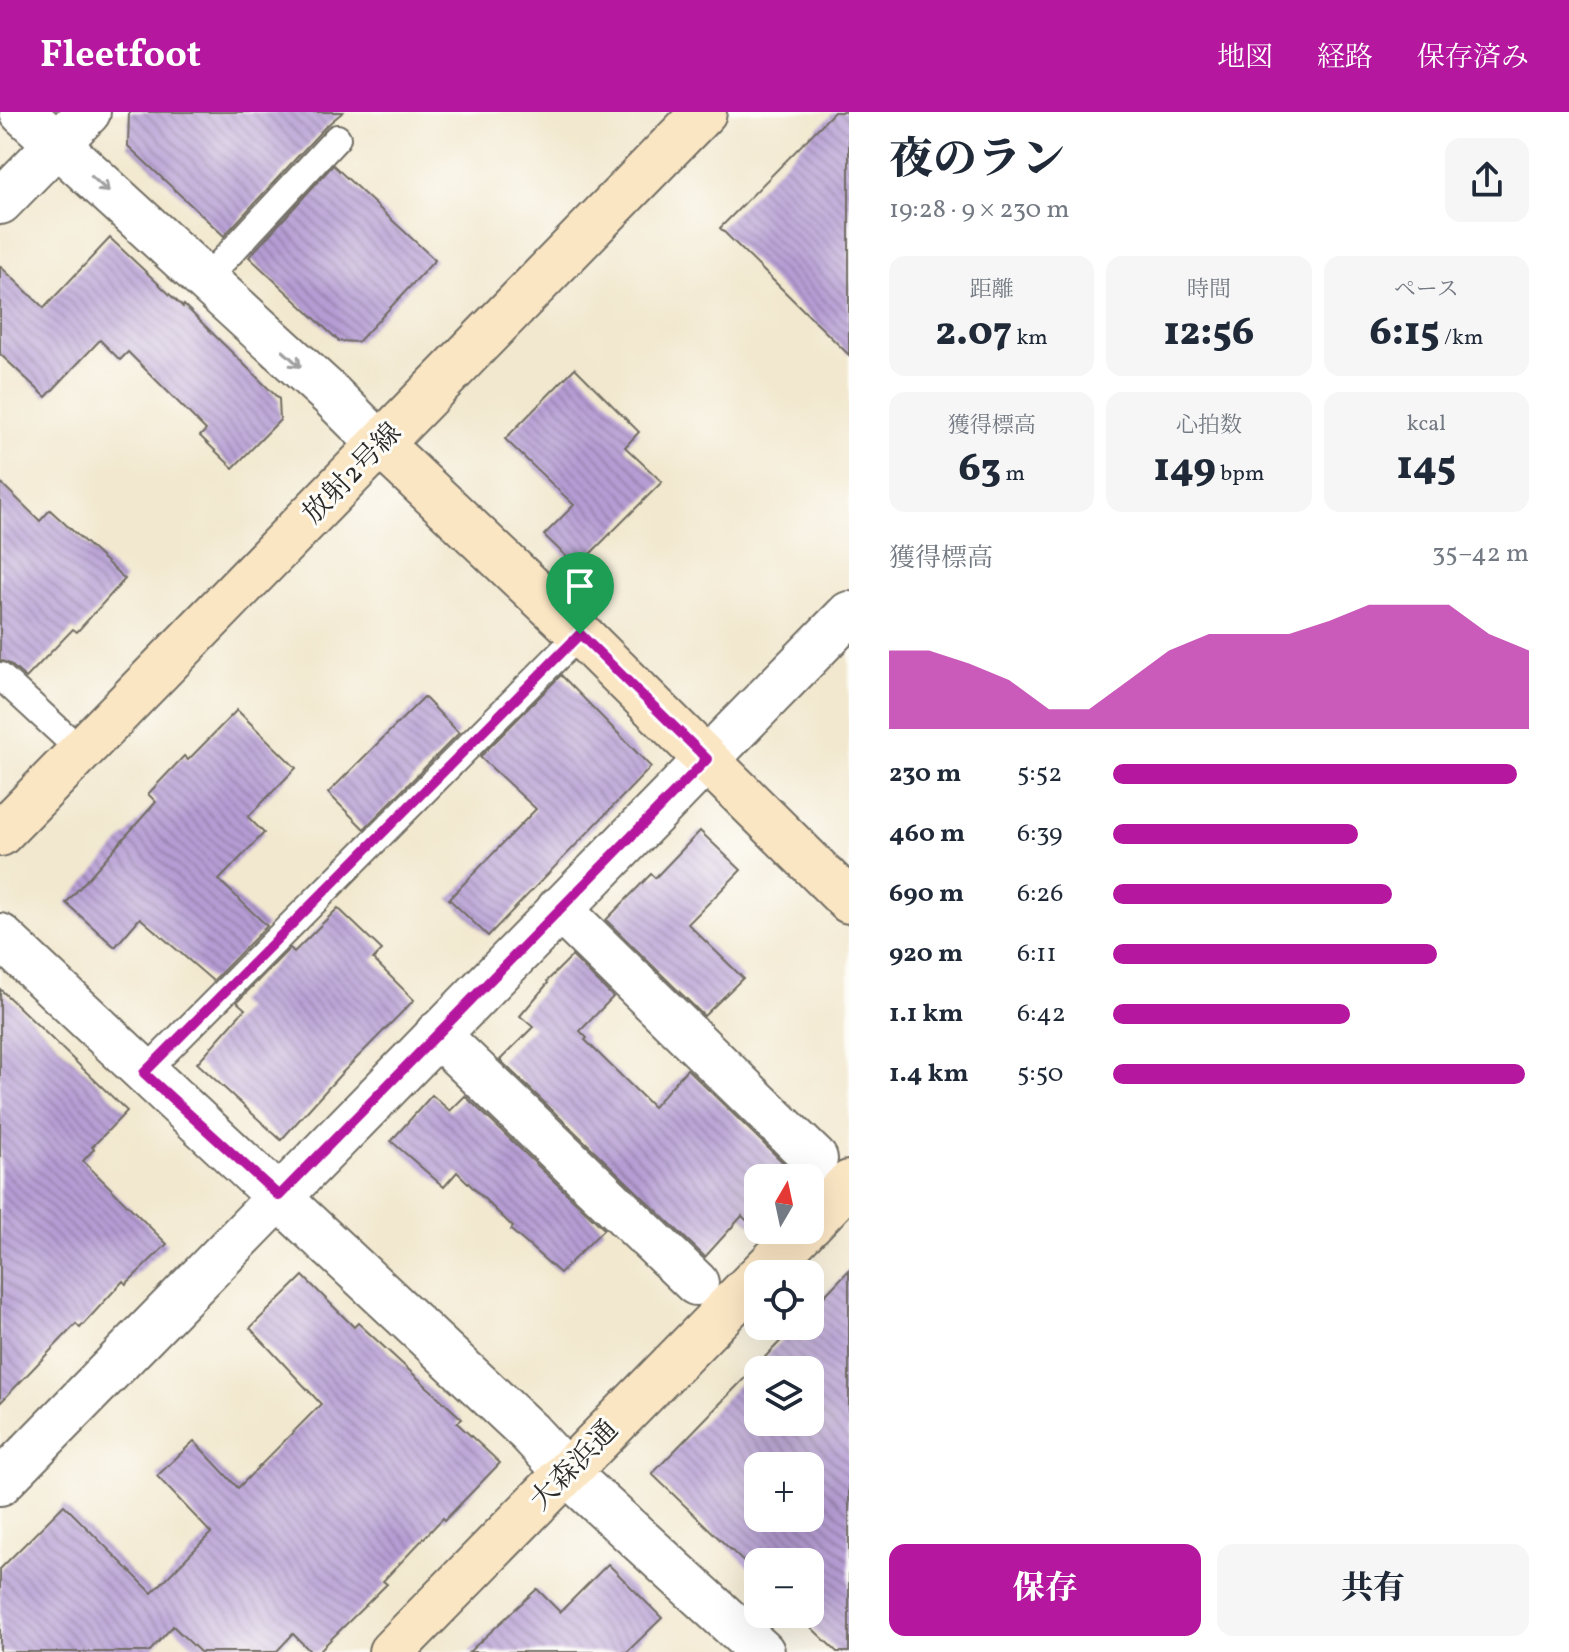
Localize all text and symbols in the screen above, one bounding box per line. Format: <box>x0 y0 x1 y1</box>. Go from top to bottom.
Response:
text: Fleetfoot <box>40 30 201 83</box>
text: 地図 <box>1217 39 1273 78</box>
text: 経路 <box>1317 39 1373 78</box>
text: 保存済み <box>1417 39 1529 78</box>
text: 夜のラン <box>889 131 1065 192</box>
button: share <box>1445 138 1529 222</box>
one-way arrow <box>90 174 110 193</box>
text: 19:28 · 9 × 230 m <box>889 192 1069 228</box>
text: 距離 <box>970 275 1014 306</box>
text: 時間 <box>1187 275 1231 306</box>
text: ペース <box>1394 275 1459 306</box>
text: 2.07 <box>935 306 1012 362</box>
text: 12:56 <box>1164 306 1254 362</box>
text: 6:15 <box>1369 306 1440 362</box>
text: km <box>1012 323 1048 354</box>
text: /km <box>1440 323 1483 354</box>
one-way arrow <box>282 350 302 369</box>
text: kcal <box>1407 409 1446 440</box>
text: 獲得標高 <box>948 411 1036 442</box>
text: 心拍数 <box>1176 411 1242 442</box>
street label: 放射2号線 <box>295 415 411 533</box>
text: 145 <box>1397 440 1456 496</box>
text: 63 <box>958 442 1001 498</box>
text: 149 <box>1154 442 1216 498</box>
text: m <box>1001 459 1025 490</box>
text: bpm <box>1216 459 1264 490</box>
text: 35–42 m <box>1432 536 1529 572</box>
text: 獲得標高 <box>889 541 993 577</box>
pin <box>546 552 614 634</box>
icon: arrive <box>558 564 602 608</box>
text: 230 m <box>889 756 961 792</box>
text: 5:52 <box>1017 756 1062 792</box>
text: 460 m <box>889 816 965 852</box>
text: 6:39 <box>1017 816 1063 852</box>
text: 690 m <box>889 876 964 912</box>
text: 6:26 <box>1017 876 1063 912</box>
text: 920 m <box>889 936 963 972</box>
text: 6:11 <box>1017 936 1056 972</box>
text: 1.1 km <box>889 996 963 1032</box>
text: 6:42 <box>1017 996 1066 1032</box>
text: 1.4 km <box>889 1056 969 1092</box>
text: 5:50 <box>1017 1056 1063 1092</box>
north arrow <box>744 1164 824 1244</box>
map controls <box>744 1164 824 1628</box>
button: locate <box>744 1260 824 1340</box>
button: layers <box>744 1356 824 1436</box>
street label: 大森浜通 <box>522 1412 628 1520</box>
button: + <box>744 1452 824 1532</box>
button: 保存 <box>889 1544 1201 1636</box>
button: 共有 <box>1217 1544 1529 1636</box>
button: − <box>744 1548 824 1628</box>

